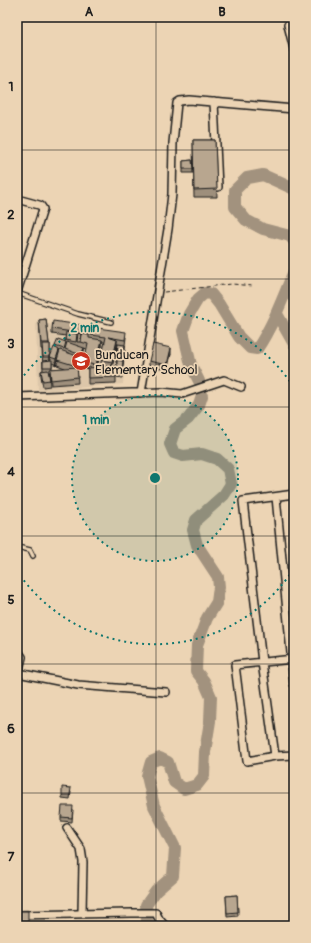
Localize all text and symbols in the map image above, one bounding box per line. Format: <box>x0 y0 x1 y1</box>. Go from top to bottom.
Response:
text: A <box>85 4 94 20</box>
text: B <box>218 4 226 20</box>
text: 1 <box>8 79 14 95</box>
text: 2 <box>7 207 15 223</box>
text: 2 min <box>71 321 100 336</box>
text: 3 <box>7 336 15 352</box>
place label: Bunducan Elementary School <box>95 347 198 378</box>
school or university icon: Bunducan Elementary School <box>70 350 92 372</box>
text: 1 min <box>83 413 110 428</box>
text: 4 <box>7 464 15 480</box>
centre of rings <box>148 471 162 485</box>
text: 5 <box>7 592 15 608</box>
text: 6 <box>7 721 15 737</box>
text: 7 <box>8 849 15 865</box>

